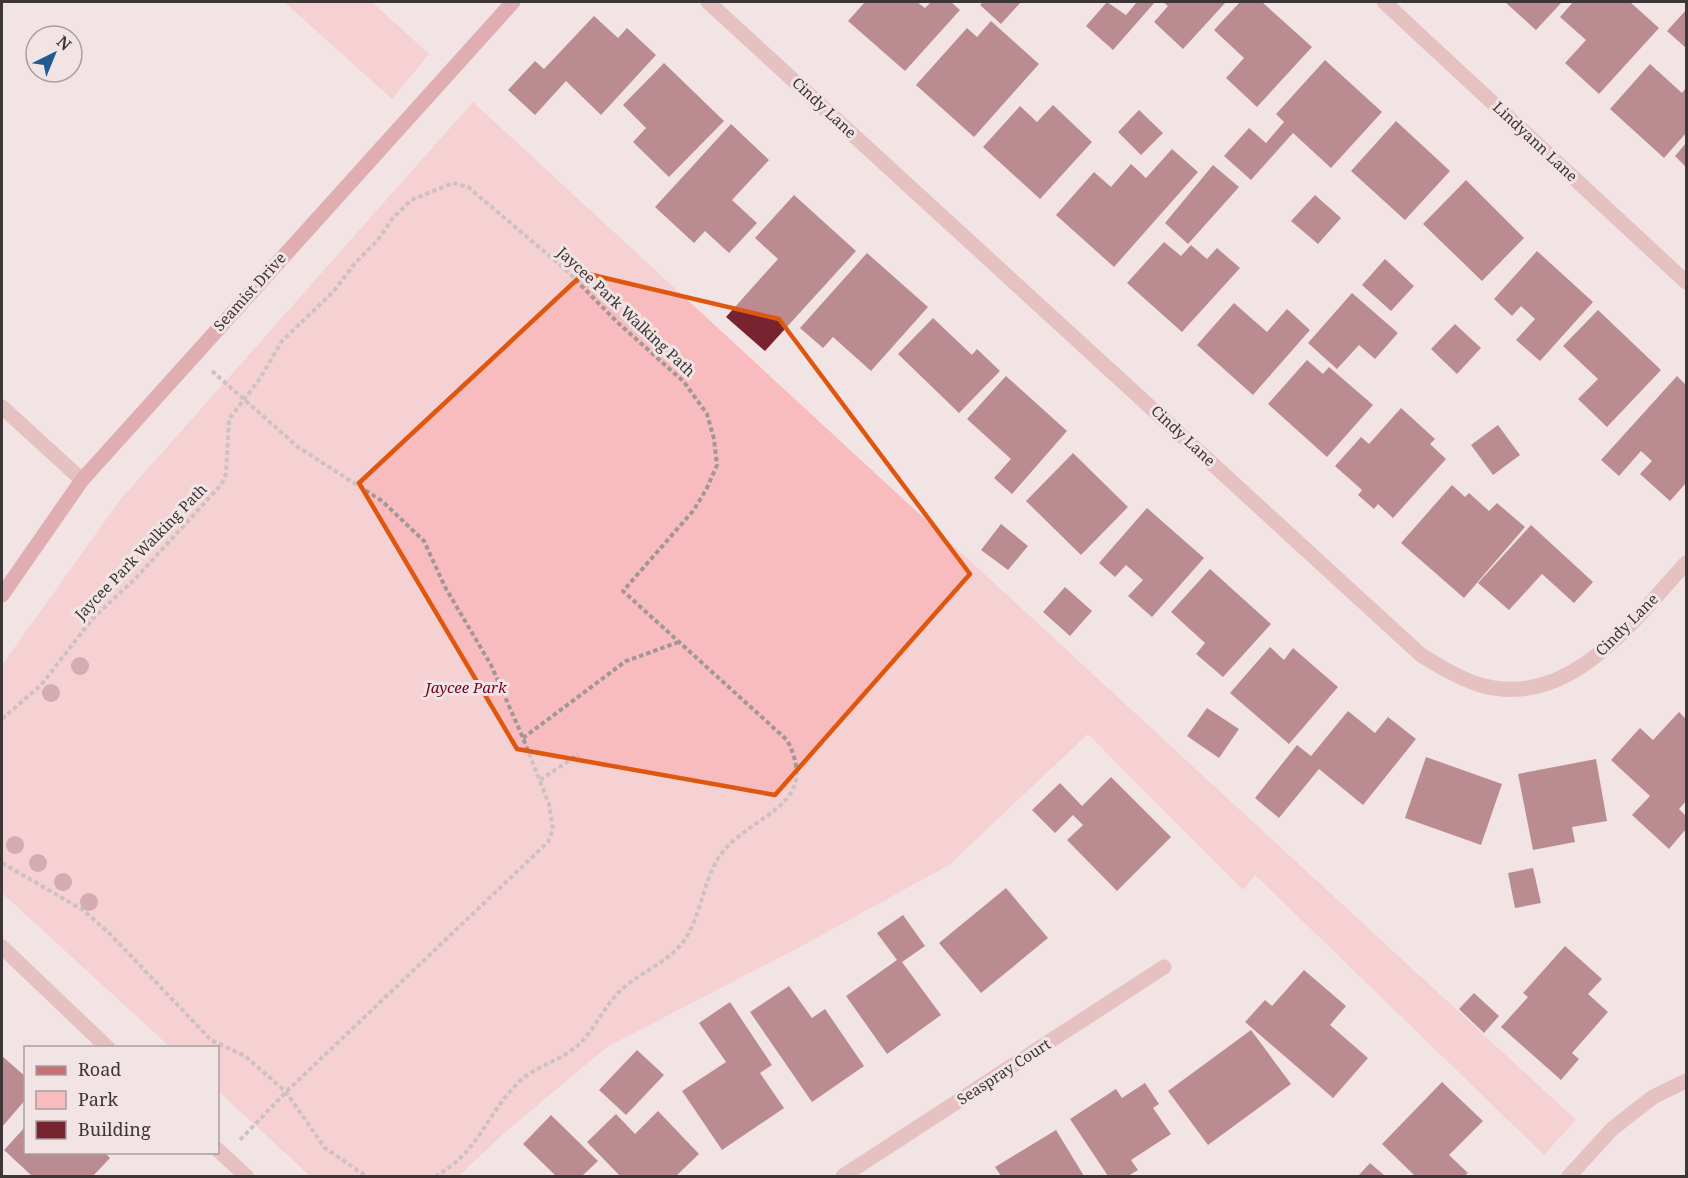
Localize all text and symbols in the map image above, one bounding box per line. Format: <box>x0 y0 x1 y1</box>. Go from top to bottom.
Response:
north arrow <box>24 24 84 84</box>
text: N <box>52 31 77 56</box>
street label: Cindy Lane <box>788 72 861 142</box>
street label: Lindyann Lane <box>1489 97 1582 186</box>
street label: Jaycee Park Walking Path <box>553 241 700 381</box>
street label: Seamist Drive <box>209 248 290 335</box>
street label: Cindy Lane <box>1147 400 1220 470</box>
street label: Jaycee Park Walking Path <box>69 479 211 624</box>
street label: Cindy Lane <box>1591 589 1662 660</box>
park label: Jaycee Park <box>422 677 507 697</box>
street label: Seaspray Court <box>953 1033 1054 1109</box>
legend <box>24 1046 219 1154</box>
text: Road <box>78 1057 121 1081</box>
text: Park <box>78 1087 118 1111</box>
text: Building <box>78 1117 151 1141</box>

